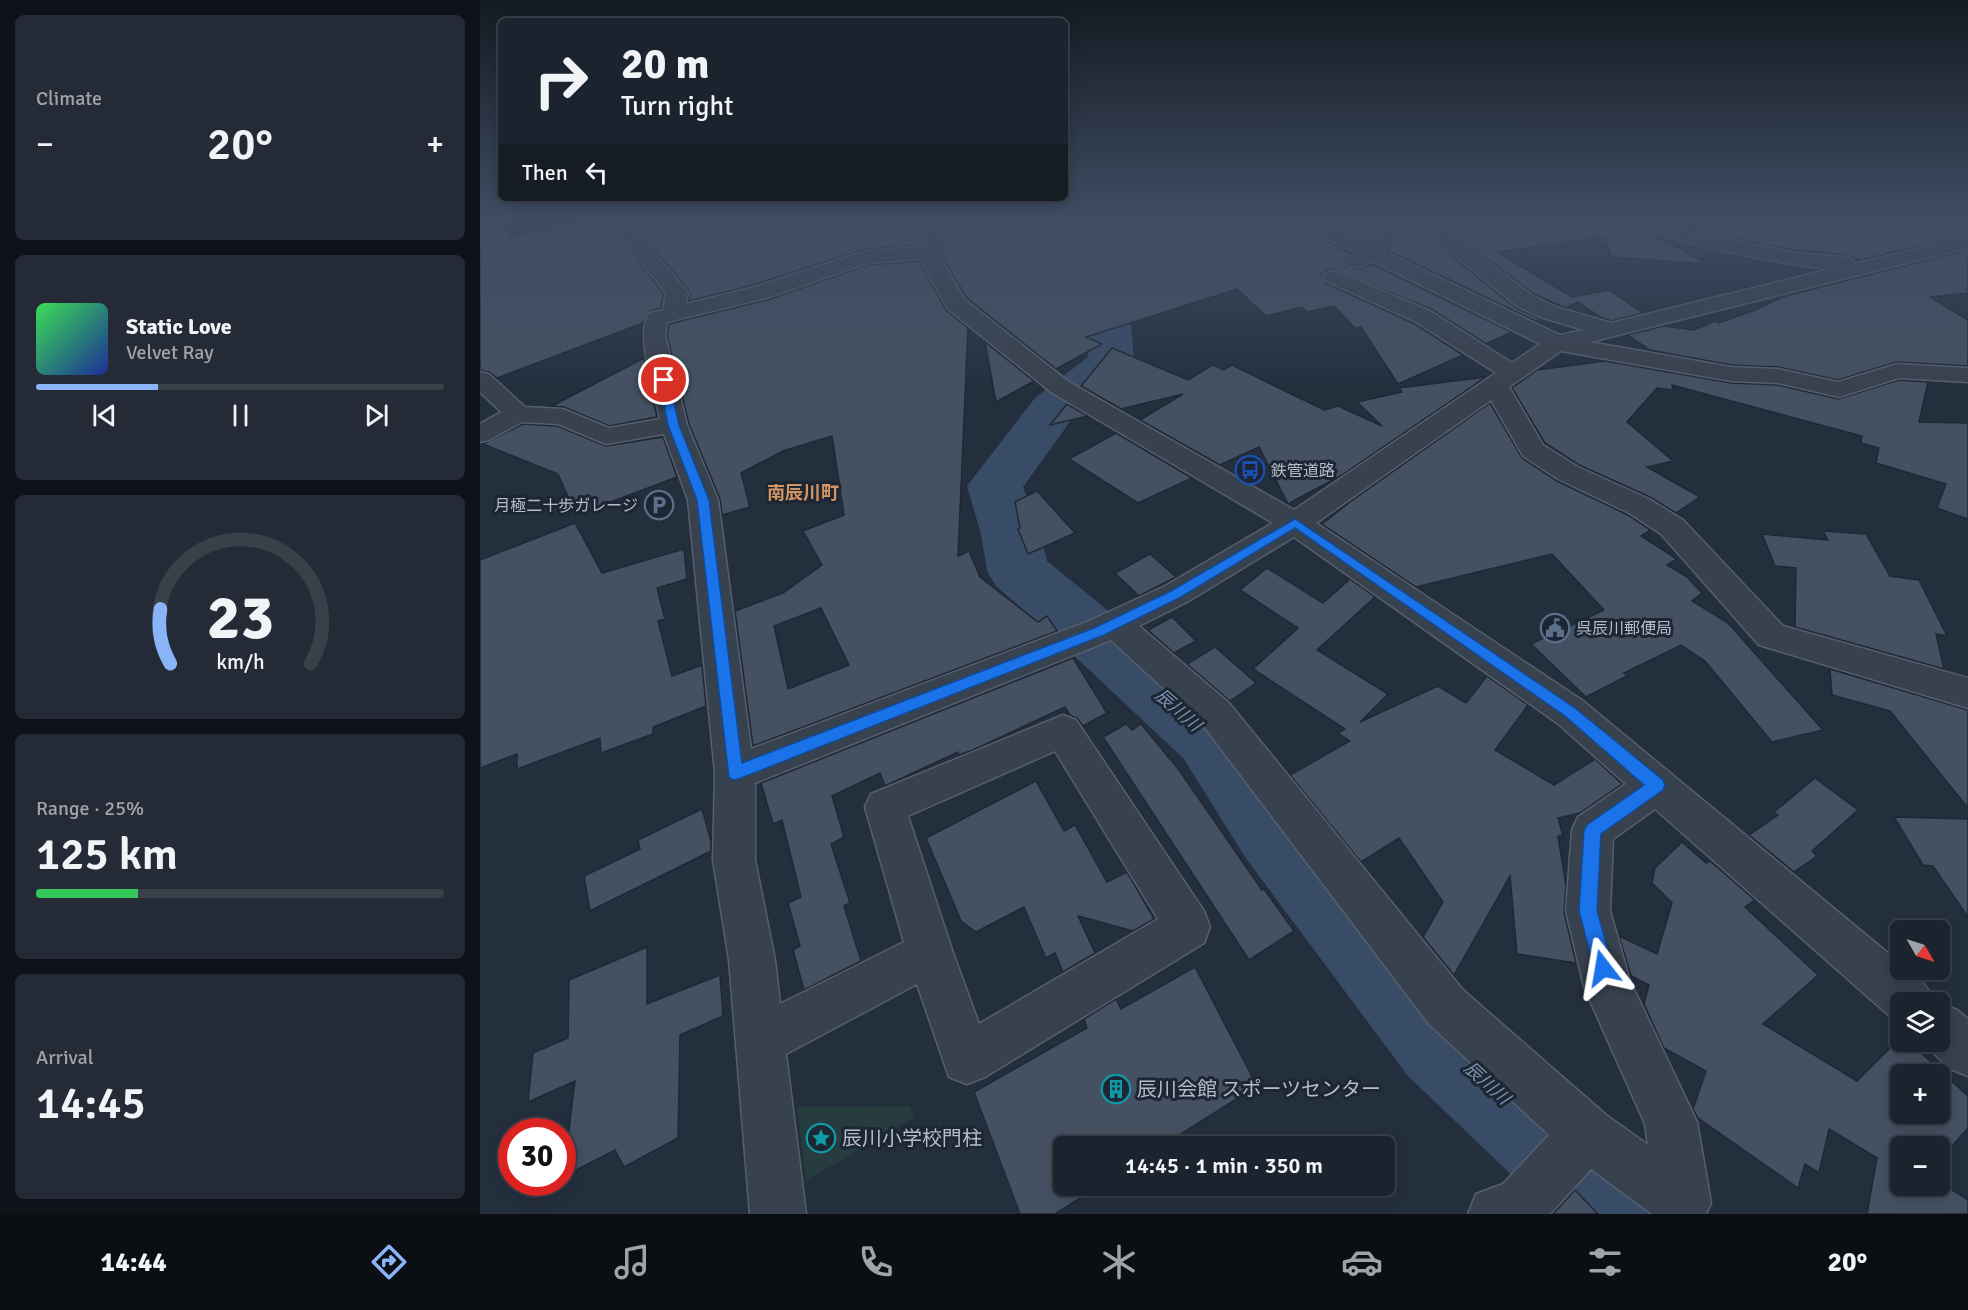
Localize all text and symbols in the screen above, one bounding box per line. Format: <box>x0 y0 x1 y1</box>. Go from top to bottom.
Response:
text: 20 m <box>621 39 710 90</box>
icon: right <box>522 42 600 120</box>
text: Climate <box>36 86 102 111</box>
text: Turn right <box>621 90 734 123</box>
text: 20° <box>207 117 273 172</box>
text: − <box>36 124 54 165</box>
text: + <box>426 124 444 165</box>
icon: left <box>580 156 613 189</box>
text: Then <box>522 159 568 186</box>
text: Static Love <box>126 313 232 340</box>
text: Velvet Ray <box>126 340 214 365</box>
pin <box>638 354 689 405</box>
icon: arrive <box>647 363 680 396</box>
icon: previous <box>88 399 121 432</box>
icon: pause <box>224 399 257 432</box>
icon: next <box>360 399 393 432</box>
bus stop icon: 鉄管道路 <box>1234 454 1266 486</box>
place label: 鉄管道路 <box>1271 461 1335 481</box>
district label: 南辰川町 <box>767 482 839 504</box>
parking icon: 月極二十歩ガレージ <box>643 489 675 521</box>
place label: 月極二十歩ガレージ <box>494 496 638 516</box>
text: 23 <box>206 579 274 656</box>
public building icon: 呉辰川郵便局 <box>1539 612 1571 644</box>
place label: 呉辰川郵便局 <box>1576 619 1672 639</box>
text: km/h <box>216 649 264 675</box>
water label: 辰川川 <box>1150 684 1207 737</box>
text: Range · 25% <box>36 796 144 821</box>
text: 125 km <box>36 827 178 882</box>
north arrow <box>1890 920 1950 980</box>
map controls <box>1890 920 1950 1196</box>
position arrow <box>1571 936 1635 1000</box>
button: layers <box>1890 992 1950 1052</box>
text: Arrival <box>36 1045 94 1070</box>
water label: 辰川川 <box>1460 1057 1516 1111</box>
button: + <box>1890 1064 1950 1124</box>
building icon: 辰川会館 スポーツセンター <box>1100 1073 1132 1105</box>
text: 14:45 <box>36 1076 146 1131</box>
place label: 辰川会館 スポーツセンター <box>1137 1077 1381 1102</box>
speed limit sign: 30 <box>498 1118 576 1196</box>
place icon: 辰川小学校門柱 <box>805 1122 837 1154</box>
place label: 辰川小学校門柱 <box>842 1126 982 1151</box>
button: − <box>1890 1136 1950 1196</box>
text: 14:45 · 1 min · 350 m <box>1125 1152 1323 1179</box>
icon: directions <box>368 1241 410 1283</box>
icon: music <box>611 1241 653 1283</box>
icon: phone <box>855 1241 897 1283</box>
icon: climate <box>1098 1241 1140 1283</box>
icon: car <box>1341 1241 1383 1283</box>
icon: filters <box>1584 1241 1626 1283</box>
text: 14:44 <box>101 1246 167 1279</box>
text: 20° <box>1827 1246 1867 1279</box>

